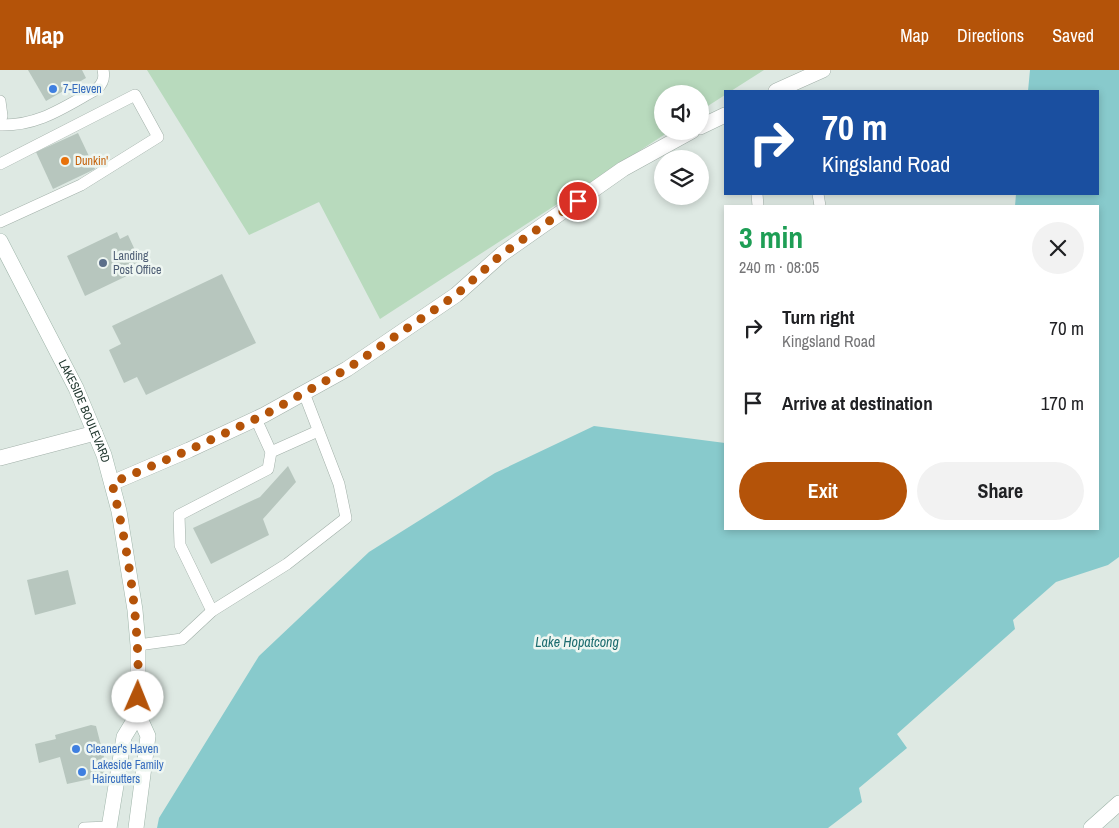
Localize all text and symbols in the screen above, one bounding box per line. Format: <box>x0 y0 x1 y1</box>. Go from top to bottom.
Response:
text: Map <box>25 19 64 51</box>
text: Map <box>900 23 929 48</box>
text: Directions <box>957 23 1024 48</box>
text: Saved <box>1052 23 1094 48</box>
place label: 7-Eleven <box>63 81 102 97</box>
marker: 7-Eleven <box>47 83 59 95</box>
map controls <box>654 85 709 205</box>
button: sound <box>654 85 709 140</box>
text: 70 m <box>822 104 887 151</box>
icon: right <box>739 110 804 175</box>
text: Kingsland Road <box>822 149 950 179</box>
button: layers <box>654 150 709 205</box>
place label: Dunkin' <box>75 153 108 169</box>
marker: Dunkin' <box>59 155 71 167</box>
pin <box>557 180 599 222</box>
icon: arrive <box>564 187 592 215</box>
text: 3 min <box>739 217 803 257</box>
button: close <box>1032 222 1084 274</box>
place label: Landing Post Office <box>113 248 162 278</box>
text: 240 m · 08:05 <box>739 256 819 278</box>
marker: Landing Post Office <box>97 257 109 269</box>
text: Turn right <box>782 304 854 330</box>
icon: right <box>739 314 767 342</box>
text: 70 m <box>1049 315 1084 341</box>
text: Kingsland Road <box>782 330 875 352</box>
street label: LAKESIDE BOULEVARD <box>55 357 114 464</box>
icon: arrive <box>739 389 767 417</box>
text: Arrive at destination <box>782 390 933 416</box>
text: 170 m <box>1041 390 1084 416</box>
button: Exit <box>739 462 907 520</box>
button: Share <box>917 462 1084 520</box>
water label: Lake Hopatcong <box>535 633 619 651</box>
position arrow <box>111 670 163 722</box>
place label: Cleaner's Haven <box>86 741 158 757</box>
marker: Cleaner's Haven <box>70 743 82 755</box>
place label: Lakeside Family Haircutters <box>92 757 164 787</box>
marker: Lakeside Family Haircutters <box>76 766 88 778</box>

